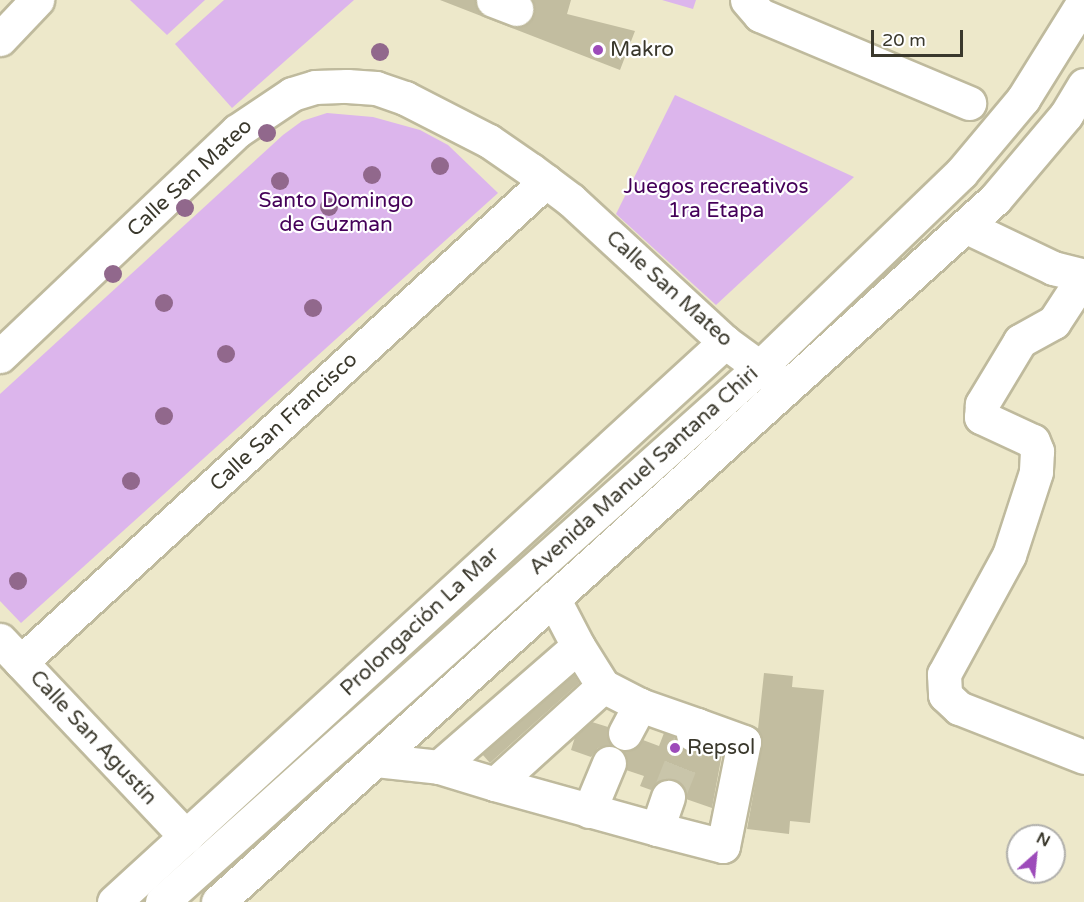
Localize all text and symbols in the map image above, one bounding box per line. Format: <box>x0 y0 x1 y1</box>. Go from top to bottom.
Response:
scale bar <box>874 18 966 56</box>
text: 20 m <box>882 29 926 51</box>
place label: Makro <box>610 37 674 63</box>
marker: Makro <box>591 43 605 57</box>
street label: Calle San Mateo <box>122 114 258 242</box>
park label: Juegos recreativos 1ra Etapa <box>623 174 809 224</box>
park label: Santo Domingo de Guzman <box>259 188 413 238</box>
street label: Calle San Mateo <box>601 226 737 352</box>
street label: Calle San Francisco <box>205 347 363 497</box>
street label: Avenida Manuel Santana Chiri <box>524 361 764 581</box>
street label: Prolongación La Mar <box>336 542 504 702</box>
street label: Calle San Agustín <box>24 666 162 810</box>
place label: Repsol <box>687 735 755 761</box>
marker: Repsol <box>668 741 682 755</box>
north arrow <box>1006 824 1066 884</box>
text: N <box>1033 828 1054 852</box>

